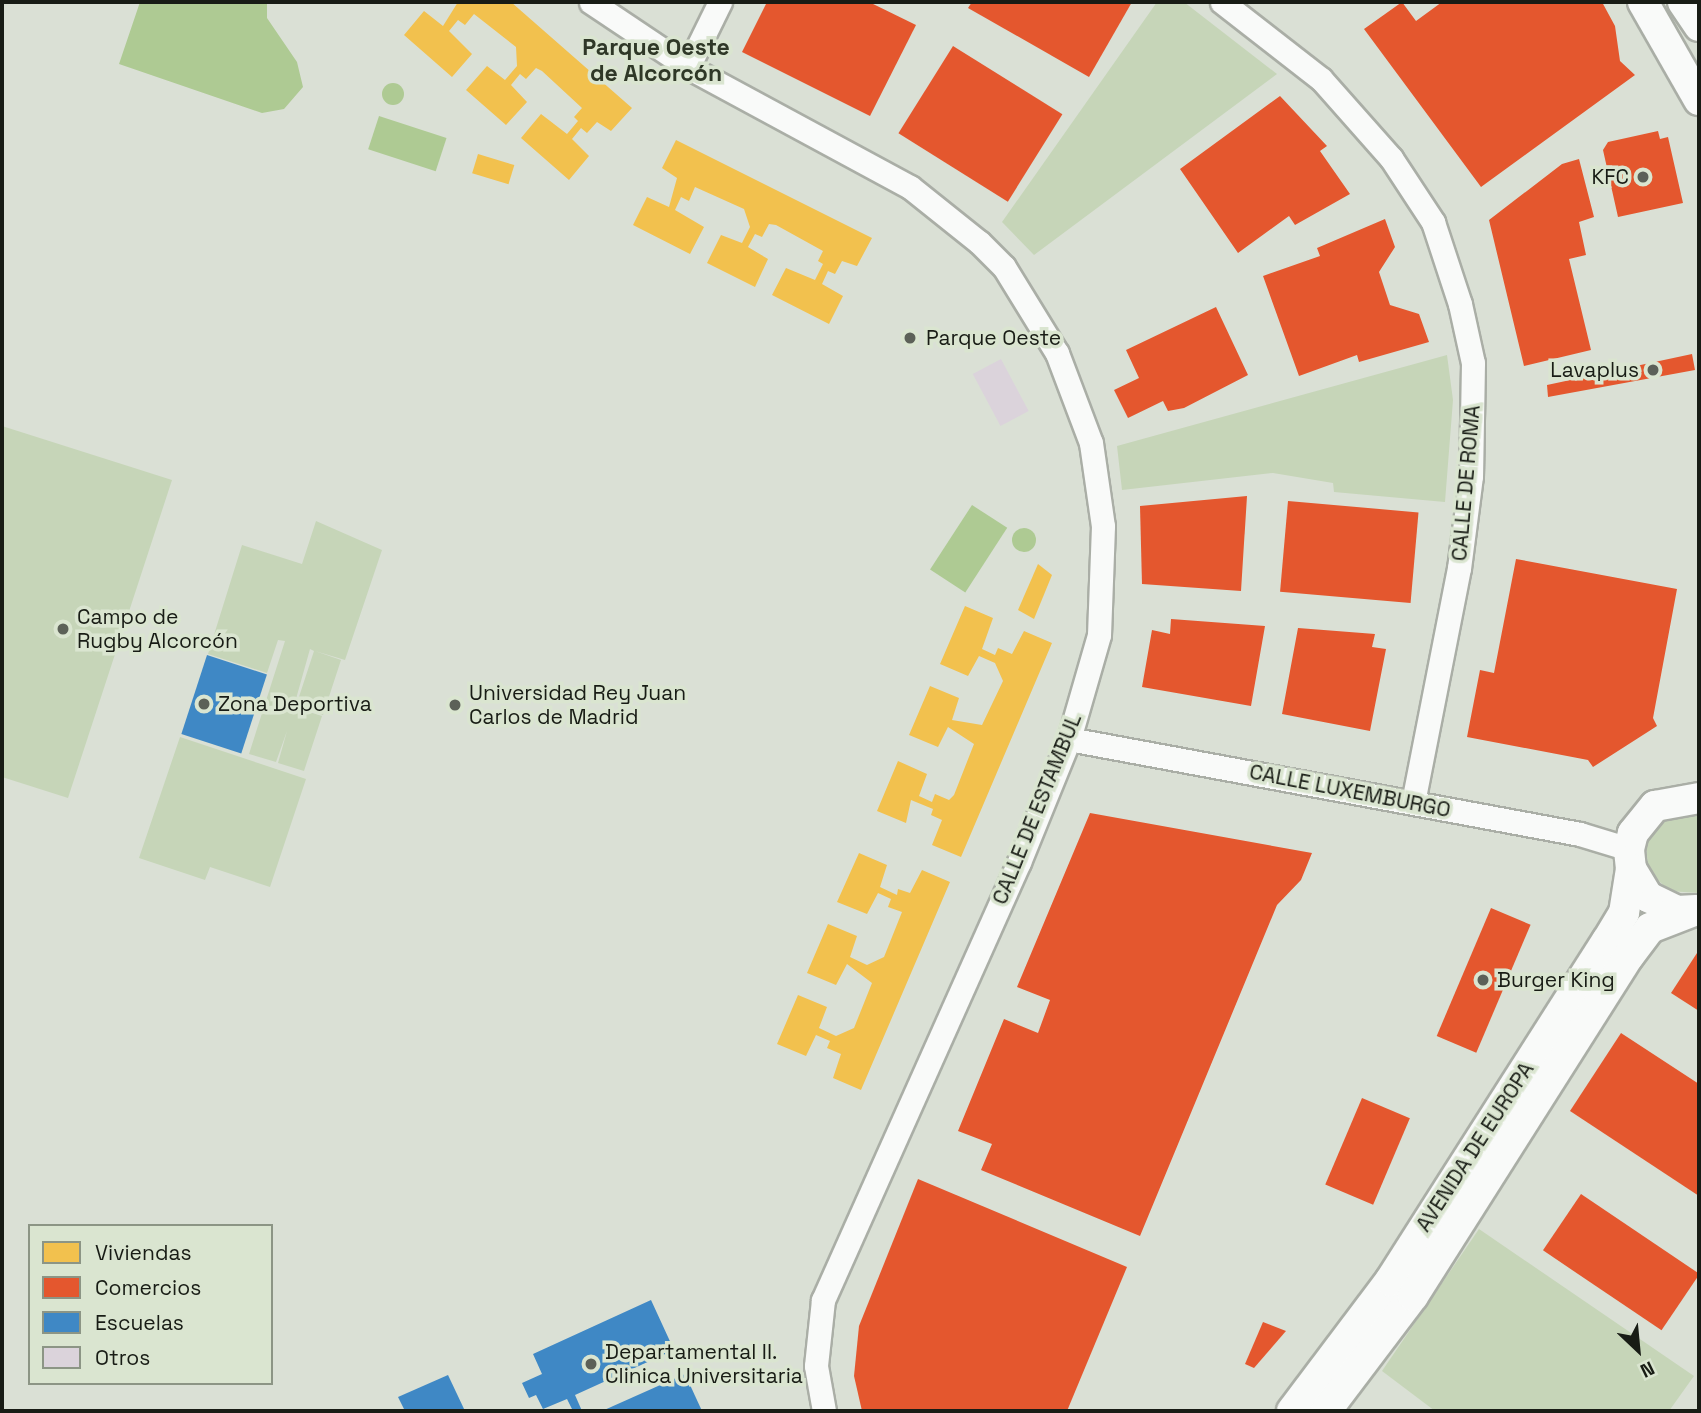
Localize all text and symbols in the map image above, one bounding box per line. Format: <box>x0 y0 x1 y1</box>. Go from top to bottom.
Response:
district label: Parque Oeste de Alcorcón <box>582 33 730 87</box>
place label: KFC <box>1592 164 1629 190</box>
marker: KFC <box>1635 169 1651 185</box>
place label: Parque Oeste <box>926 325 1061 351</box>
marker: Parque Oeste <box>900 328 920 348</box>
place label: Lavaplus <box>1550 357 1639 383</box>
marker: Lavaplus <box>1645 362 1661 378</box>
street label: CALLE DE ROMA <box>1447 404 1485 562</box>
place label: Campo de Rugby Alcorcón <box>77 604 238 654</box>
marker: Campo de Rugby Alcorcón <box>55 621 71 637</box>
place label: Universidad Rey Juan Carlos de Madrid <box>469 680 686 730</box>
place label: Zona Deportiva <box>218 691 372 717</box>
marker: Zona Deportiva <box>196 696 212 712</box>
marker: Universidad Rey Juan Carlos de Madrid <box>447 697 463 713</box>
street label: CALLE DE ESTAMBUL <box>987 710 1087 908</box>
street label: CALLE LUXEMBURGO <box>1247 759 1453 823</box>
place label: Burger King <box>1497 967 1615 993</box>
marker: Burger King <box>1475 972 1491 988</box>
street label: AVENIDA DE EUROPA <box>1411 1057 1539 1237</box>
legend <box>28 1224 273 1385</box>
text: Viviendas <box>95 1239 192 1266</box>
text: Comercios <box>95 1274 201 1301</box>
text: Escuelas <box>95 1309 184 1336</box>
north arrow <box>1603 1315 1673 1385</box>
place label: Departamental II. Clinica Universitaria <box>605 1339 803 1389</box>
text: Otros <box>95 1344 150 1371</box>
text: N <box>1636 1355 1659 1383</box>
marker: Departamental II. Clinica Universitaria <box>583 1356 599 1372</box>

